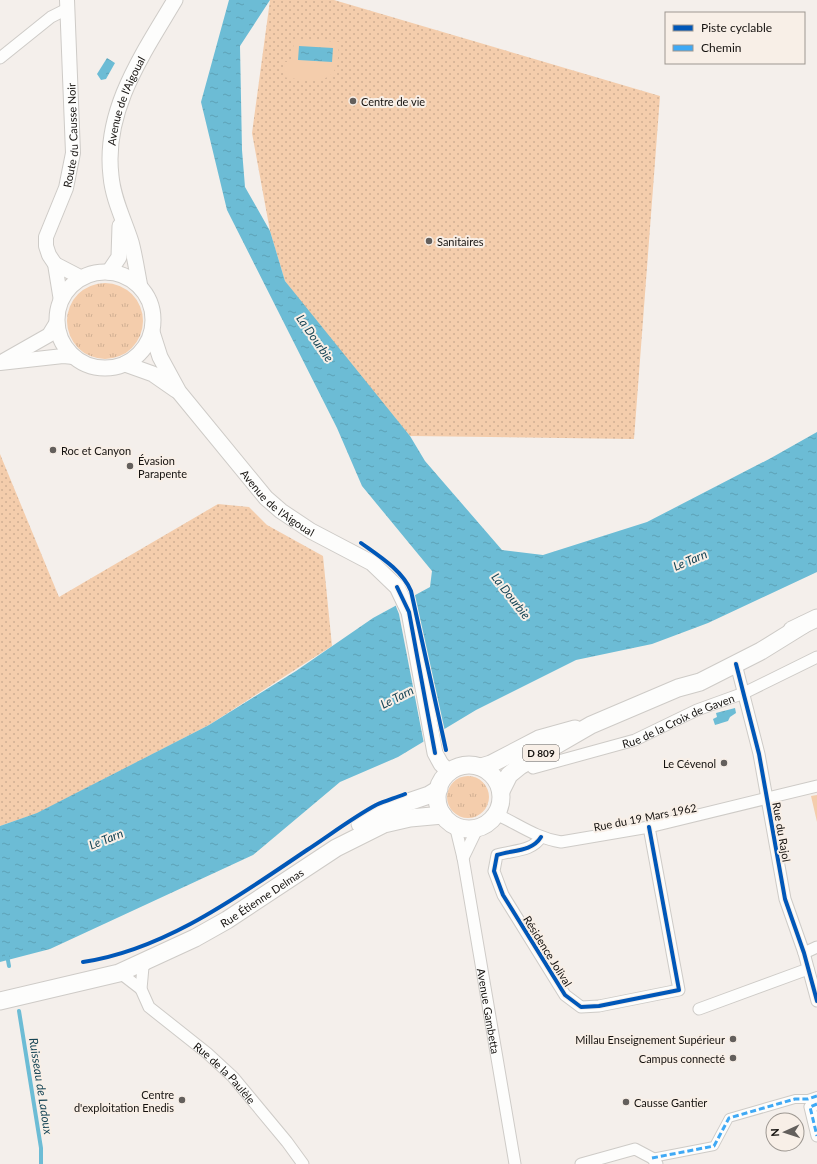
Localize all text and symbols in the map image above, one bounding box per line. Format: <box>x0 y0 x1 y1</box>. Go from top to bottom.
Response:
legend <box>665 12 805 64</box>
text: Piste cyclable <box>701 20 772 35</box>
text: Chemin <box>701 40 742 55</box>
street label: Avenue de l'Aigoual <box>104 54 147 146</box>
street label: Route du Causse Noir <box>60 83 80 188</box>
place label: Centre de vie <box>361 95 425 108</box>
marker: Centre de vie <box>348 96 358 106</box>
place label: Sanitaires <box>437 235 484 248</box>
marker: Sanitaires <box>424 236 434 246</box>
water label: La Dourbie <box>293 311 337 365</box>
place label: Roc et Canyon <box>61 444 131 457</box>
marker: Roc et Canyon <box>48 445 58 455</box>
place label: Évasion Parapente <box>138 454 187 480</box>
marker: Évasion Parapente <box>125 461 135 471</box>
street label: Avenue de l'Aigoual <box>238 466 317 538</box>
water label: Le Tarn <box>671 546 709 574</box>
water label: La Dourbie <box>488 570 534 622</box>
water label: Le Tarn <box>378 682 416 712</box>
street label: Rue de la Croix de Gaven <box>620 691 736 750</box>
road number: D 809 <box>523 745 559 761</box>
place label: Le Cévenol <box>663 757 716 770</box>
marker: Le Cévenol <box>719 758 729 768</box>
street label: Rue du 19 Mars 1962 <box>592 801 698 833</box>
street label: Rue du Rajol <box>770 801 794 863</box>
water label: Le Tarn <box>87 825 125 853</box>
street label: Rue Étienne Delmas <box>218 865 306 929</box>
street label: Résidence Jolival <box>521 913 575 989</box>
street label: Avenue Gambetta <box>475 967 503 1055</box>
place label: Millau Enseignement Supérieur <box>575 1033 725 1046</box>
marker: Millau Enseignement Supérieur <box>728 1034 738 1044</box>
water label: Ruisseau de Ladoux <box>26 1037 56 1136</box>
street label: Rue de la Paulèle <box>192 1039 259 1106</box>
place label: Campus connecté <box>639 1052 725 1065</box>
marker: Campus connecté <box>728 1053 738 1063</box>
place label: Centre d'exploitation Enedis <box>74 1088 174 1114</box>
marker: Centre d'exploitation Enedis <box>177 1095 187 1105</box>
place label: Causse Gantier <box>634 1096 707 1109</box>
marker: Causse Gantier <box>621 1097 631 1107</box>
north arrow <box>765 1112 805 1152</box>
text: N <box>768 1128 781 1137</box>

